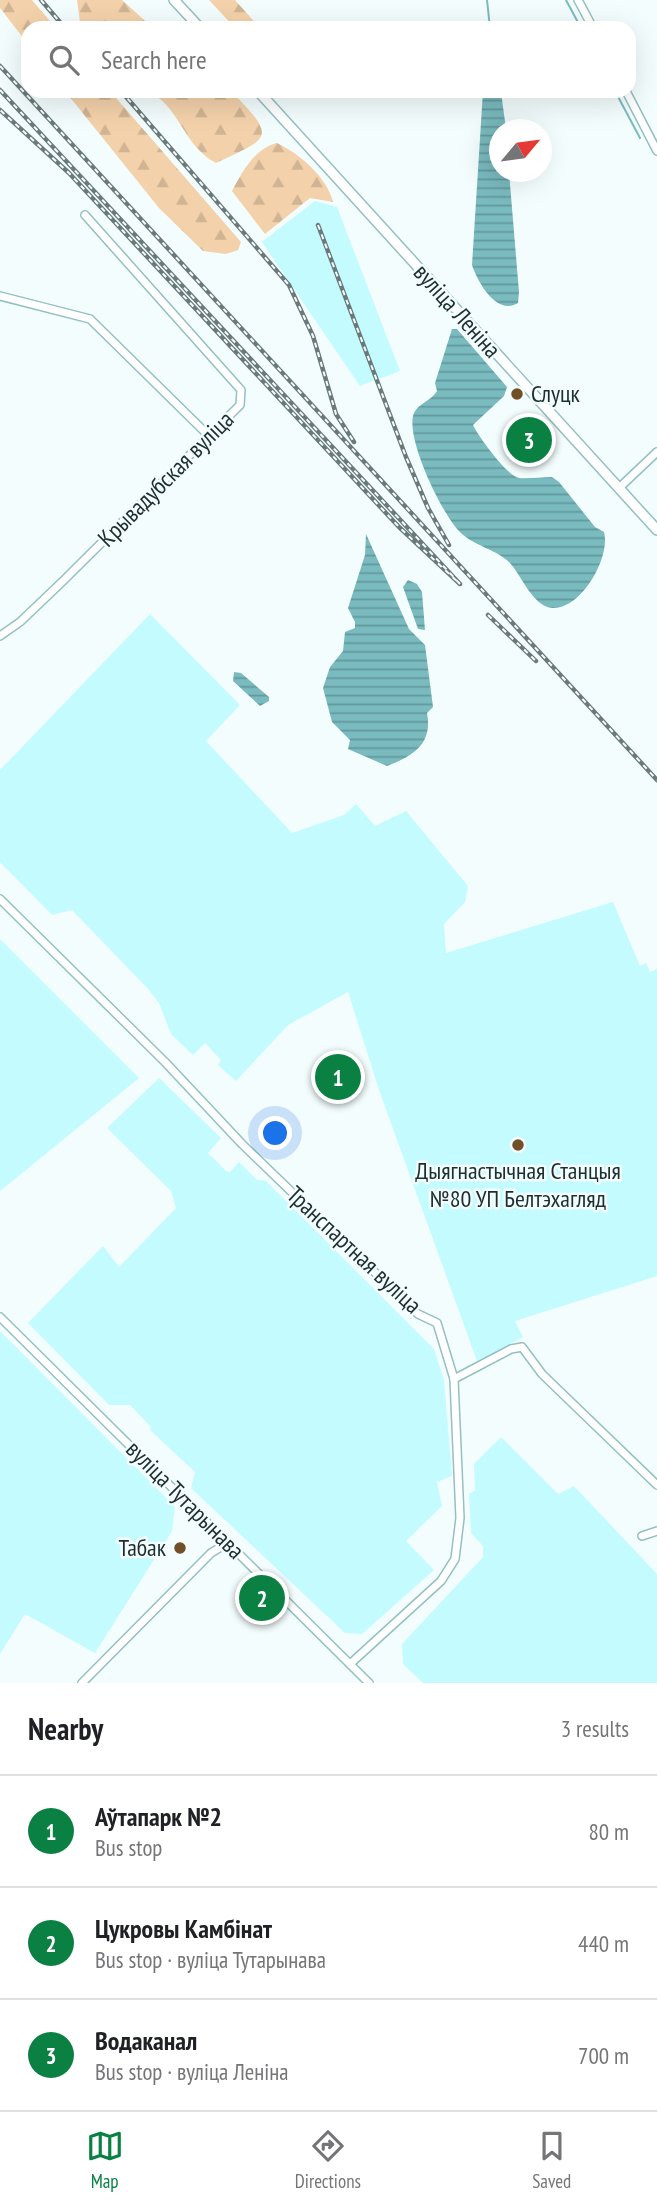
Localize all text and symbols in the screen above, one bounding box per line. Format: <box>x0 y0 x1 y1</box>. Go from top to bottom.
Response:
search box <box>21 21 636 98</box>
icon: search <box>45 41 83 79</box>
text: Search here <box>101 43 207 76</box>
north arrow <box>489 119 552 182</box>
street label: вуліца Леніна <box>407 257 508 364</box>
place label: Слуцк <box>531 378 581 409</box>
marker: Слуцк <box>509 386 525 402</box>
street label: Крывадубская вуліца <box>91 404 240 553</box>
pin: 3 <box>506 414 552 466</box>
pin: 1 <box>315 1051 361 1103</box>
your location <box>258 1116 292 1150</box>
marker: Дыягнастычная Станцыя №80 УП Белтэхагляд <box>510 1137 526 1153</box>
place label: Дыягнастычная Станцыя №80 УП Белтэхагляд <box>415 1155 621 1214</box>
street label: Транспартная вуліца <box>280 1179 428 1320</box>
street label: вуліца Тутарынава <box>119 1434 251 1566</box>
place label: Табак <box>119 1532 167 1563</box>
marker: Табак <box>172 1540 188 1556</box>
pin: 2 <box>239 1572 285 1624</box>
text: Nearby <box>28 1709 103 1748</box>
text: 3 results <box>561 1714 629 1743</box>
text: Аўтапарк №2 <box>95 1800 222 1833</box>
text: 1 <box>46 1817 57 1846</box>
text: 80 m <box>588 1817 629 1846</box>
text: Bus stop <box>95 1833 162 1862</box>
text: Цукровы Камбінат <box>95 1912 272 1945</box>
text: 2 <box>46 1929 57 1958</box>
text: 440 m <box>578 1929 629 1958</box>
text: Bus stop · вуліца Тутарынава <box>95 1945 326 1974</box>
text: Водаканал <box>95 2024 197 2057</box>
text: 3 <box>46 2041 57 2070</box>
text: 700 m <box>578 2041 629 2070</box>
text: Bus stop · вуліца Леніна <box>95 2057 288 2086</box>
tab: Map <box>86 2127 124 2193</box>
tab: Directions <box>295 2127 361 2193</box>
tab: Saved <box>532 2127 571 2193</box>

